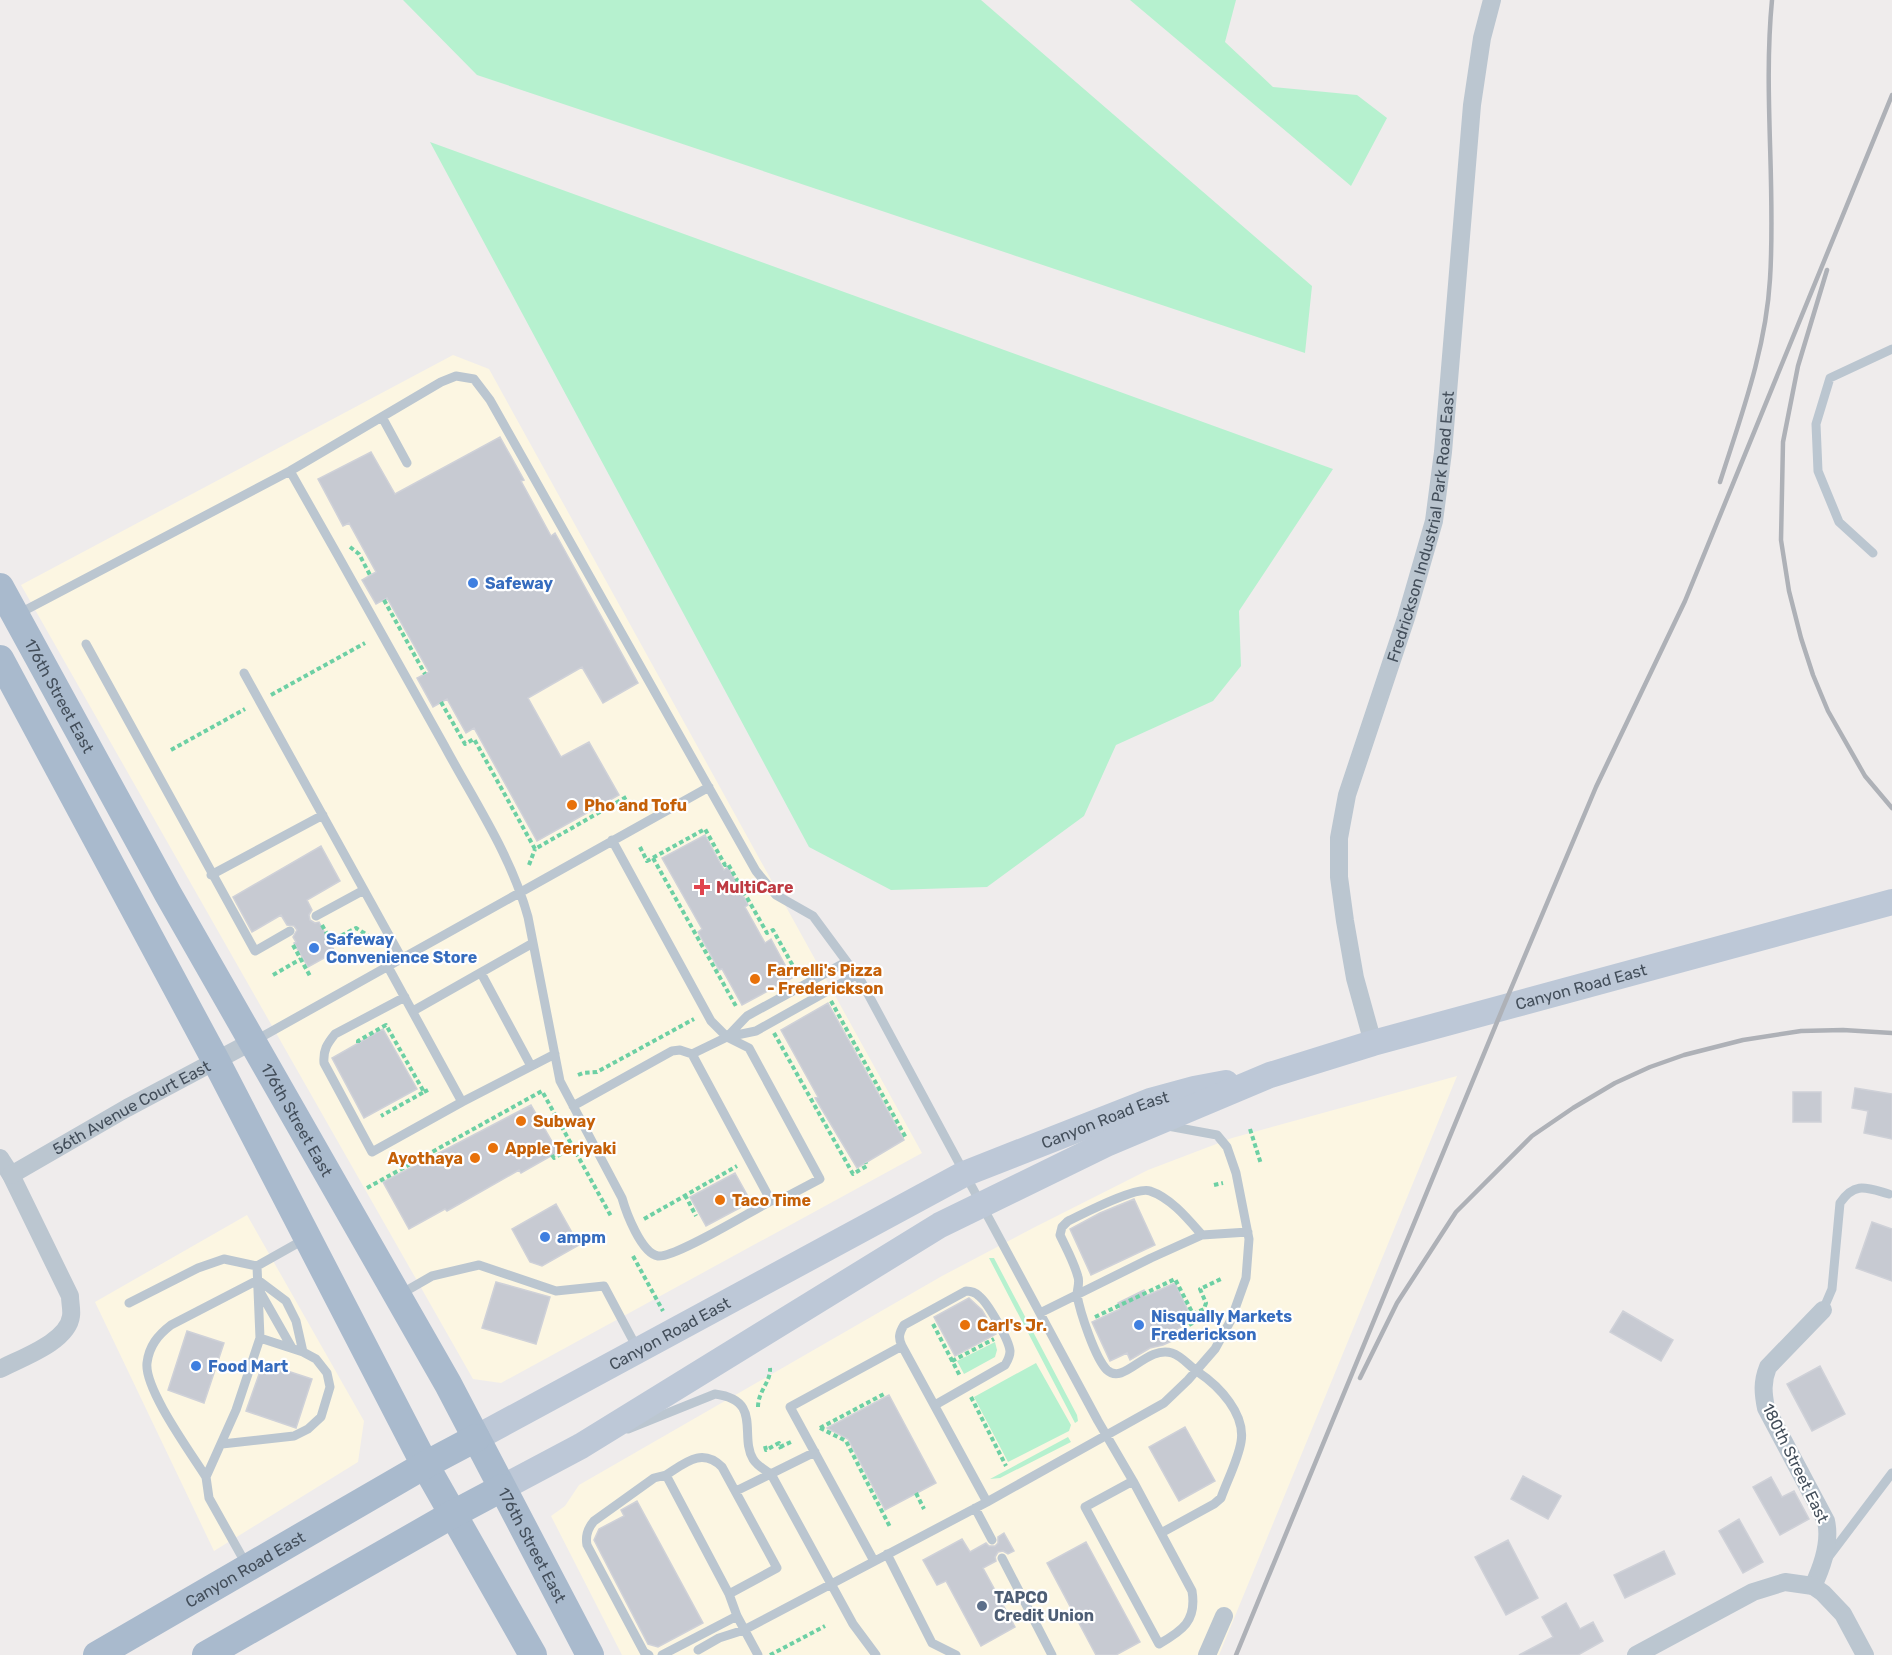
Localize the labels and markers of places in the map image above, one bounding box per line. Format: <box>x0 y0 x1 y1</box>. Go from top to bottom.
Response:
place label: Safeway <box>485 574 553 593</box>
marker: Safeway <box>466 576 480 590</box>
place label: Pho and Tofu <box>584 796 687 815</box>
marker: Pho and Tofu <box>565 798 579 812</box>
marker: MultiCare <box>693 878 711 896</box>
place label: MultiCare <box>716 878 794 897</box>
place label: Safeway Convenience Store <box>326 930 477 967</box>
marker: Safeway Convenience Store <box>307 941 321 955</box>
place label: Farrelli's Pizza - Frederickson <box>767 961 883 998</box>
marker: Farrelli's Pizza - Frederickson <box>748 972 762 986</box>
place label: Subway <box>533 1112 596 1131</box>
marker: Subway <box>514 1114 528 1128</box>
place label: Apple Teriyaki <box>505 1139 616 1158</box>
marker: Apple Teriyaki <box>486 1141 500 1155</box>
place label: Ayothaya <box>388 1149 463 1168</box>
marker: Ayothaya <box>468 1151 482 1165</box>
place label: Taco Time <box>732 1191 811 1210</box>
marker: Taco Time <box>713 1193 727 1207</box>
place label: ampm <box>557 1228 606 1247</box>
marker: ampm <box>538 1230 552 1244</box>
place label: Nisqually Markets Frederickson <box>1151 1307 1292 1344</box>
place label: Carl's Jr. <box>977 1316 1047 1335</box>
marker: Carl's Jr. <box>958 1318 972 1332</box>
marker: Nisqually Markets Frederickson <box>1132 1318 1146 1332</box>
place label: Food Mart <box>208 1357 289 1376</box>
marker: Food Mart <box>189 1359 203 1373</box>
place label: TAPCO Credit Union <box>994 1588 1094 1625</box>
marker: TAPCO Credit Union <box>975 1599 989 1613</box>

